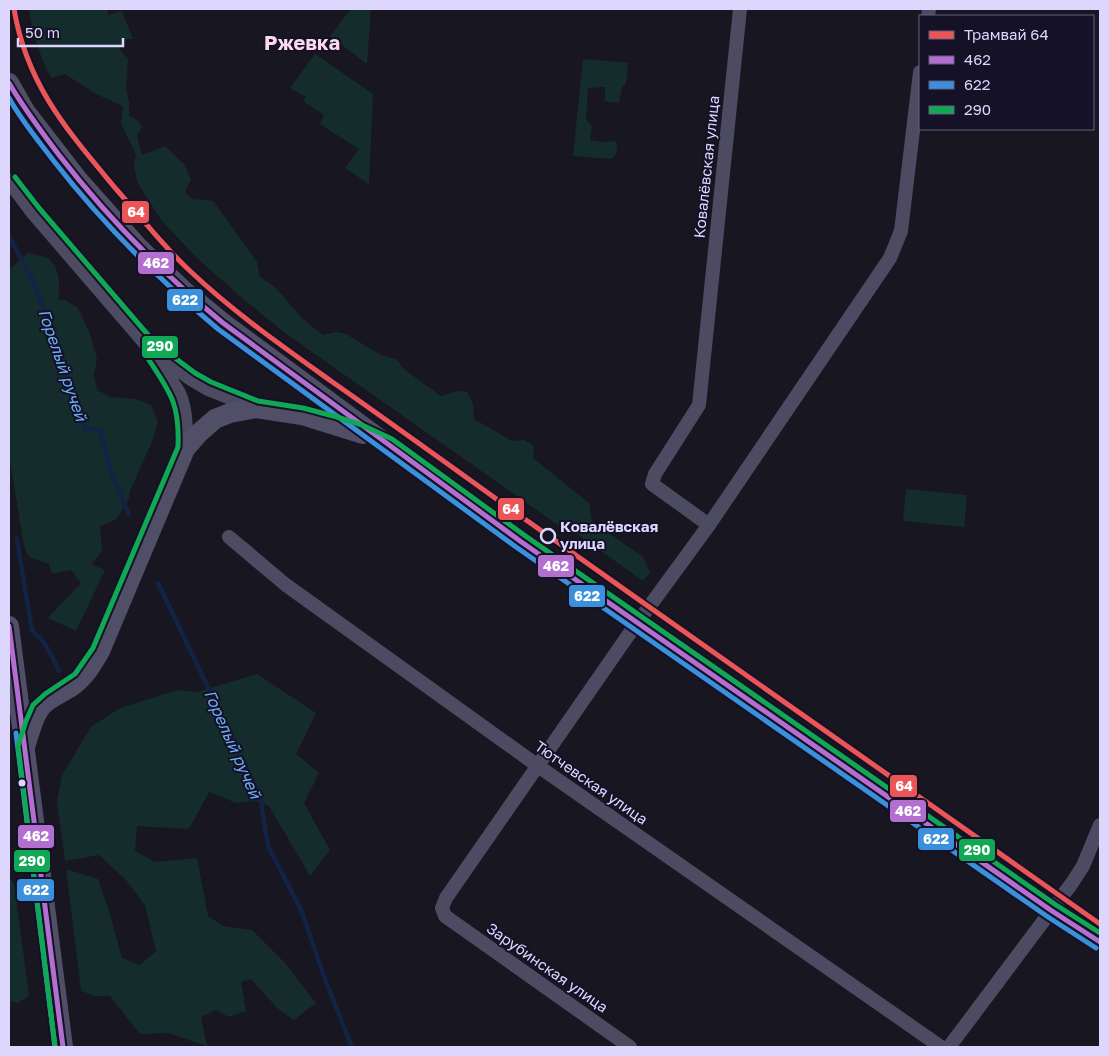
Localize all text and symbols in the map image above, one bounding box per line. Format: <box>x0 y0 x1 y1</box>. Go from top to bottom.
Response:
scale bar <box>18 15 122 47</box>
legend <box>919 15 1094 130</box>
text: 50 m <box>25 23 60 41</box>
text: Трамвай 64 <box>964 25 1049 43</box>
district label: Ржевка <box>264 30 340 54</box>
text: 462 <box>964 50 991 68</box>
text: 622 <box>964 75 990 93</box>
street label: Ковалёвская улица <box>690 95 722 239</box>
text: 290 <box>964 100 991 118</box>
line badge: 64 <box>121 200 150 224</box>
text: 64 <box>127 203 145 220</box>
line badge: 462 <box>137 251 175 275</box>
text: 462 <box>143 254 170 271</box>
line badge: 622 <box>166 288 204 312</box>
text: 622 <box>172 291 198 308</box>
water label: Горелый ручей <box>34 306 92 425</box>
line badge: 290 <box>141 335 179 359</box>
text: 290 <box>147 337 173 354</box>
line badge: 64 <box>497 497 525 521</box>
text: 64 <box>502 500 520 517</box>
place label: Ковалёвская улица <box>560 517 658 552</box>
marker: Ковалёвская улица <box>540 528 556 544</box>
line badge: 462 <box>537 554 575 578</box>
text: 462 <box>543 557 570 574</box>
line badge: 622 <box>568 584 606 608</box>
text: 622 <box>574 587 600 604</box>
water label: Горелый ручей <box>200 686 266 803</box>
street label: Тютчевская улица <box>532 736 651 828</box>
line badge: 64 <box>889 774 918 798</box>
text: 64 <box>895 777 913 794</box>
unlabelled marker <box>17 778 27 788</box>
line badge: 462 <box>889 799 927 823</box>
text: 462 <box>895 802 922 819</box>
line badge: 462 <box>17 824 55 849</box>
text: 462 <box>23 827 50 844</box>
line badge: 622 <box>917 827 955 851</box>
text: 622 <box>923 830 949 847</box>
line badge: 290 <box>958 838 996 862</box>
text: 290 <box>964 841 990 858</box>
line badge: 290 <box>13 849 51 873</box>
text: 290 <box>19 852 45 869</box>
line badge: 622 <box>16 878 55 902</box>
text: 622 <box>23 881 49 898</box>
street label: Зарубинская улица <box>483 919 612 1016</box>

